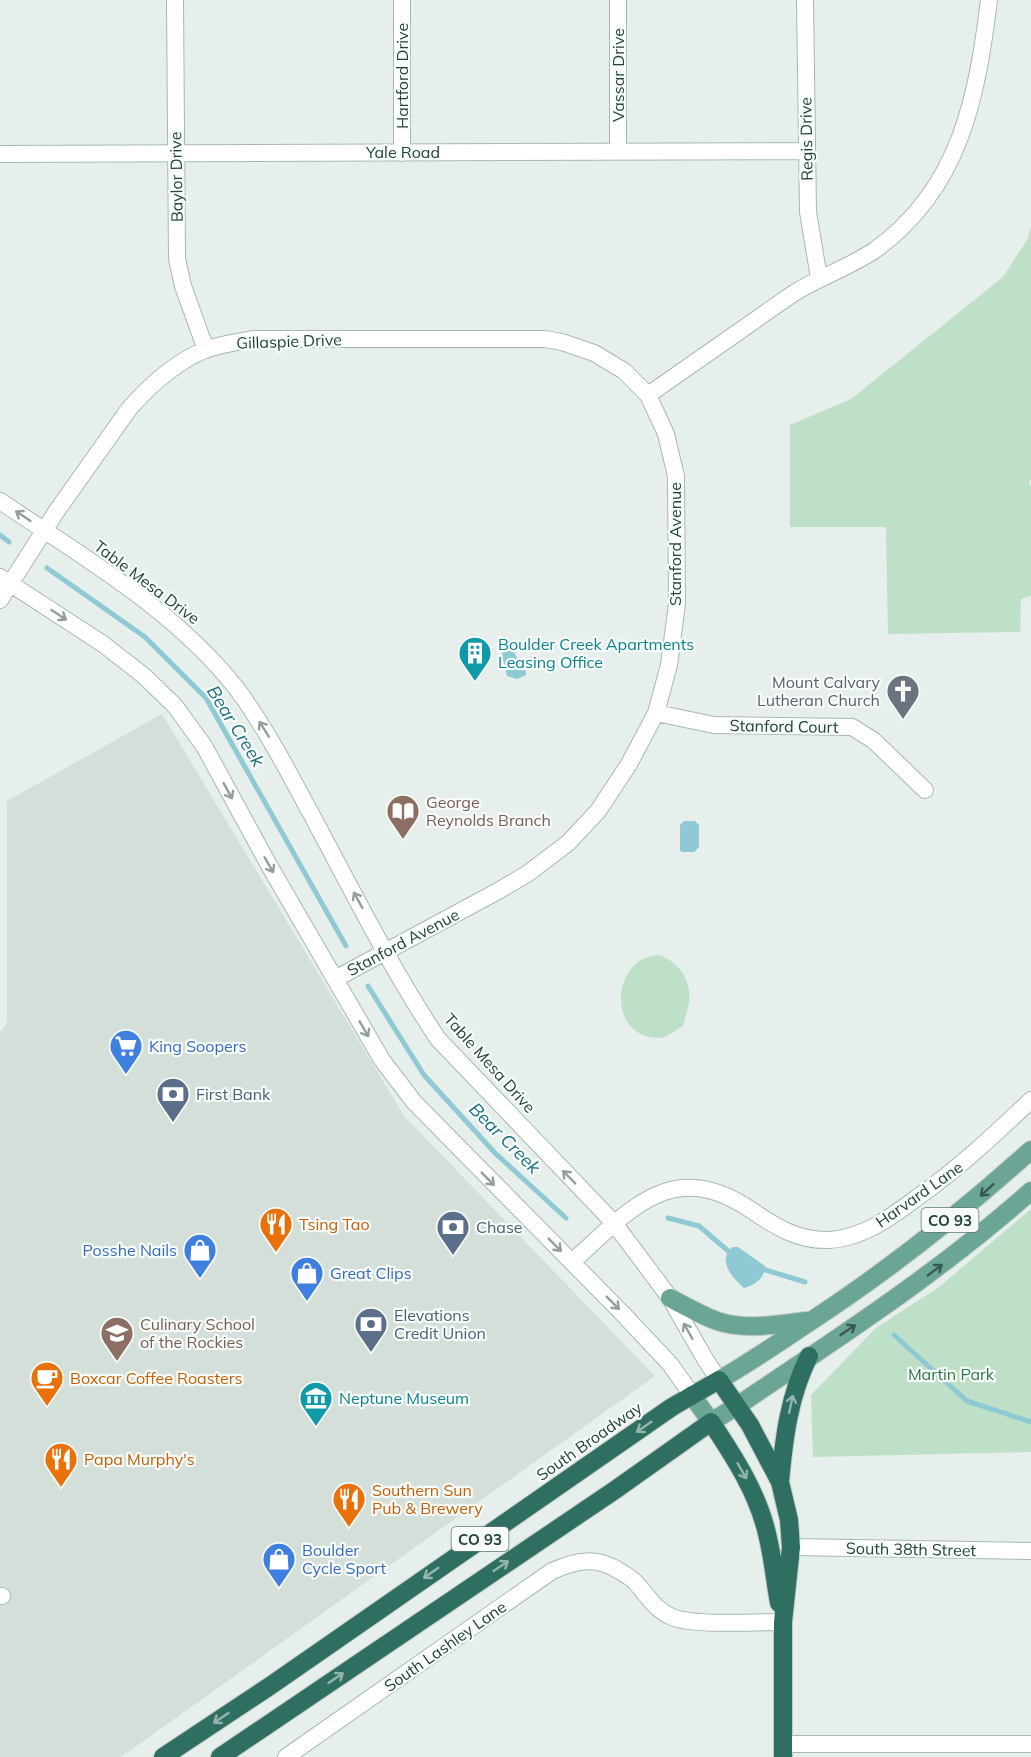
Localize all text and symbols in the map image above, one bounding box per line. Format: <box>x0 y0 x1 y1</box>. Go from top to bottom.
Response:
street label: Hartford Drive <box>392 23 412 129</box>
street label: Vassar Drive <box>608 28 628 122</box>
street label: Regis Drive <box>795 97 817 181</box>
street label: Baylor Drive <box>165 132 187 222</box>
street label: Yale Road <box>365 142 440 162</box>
street label: Gillaspie Drive <box>236 329 342 353</box>
street label: Stanford Avenue <box>665 482 685 606</box>
one-way arrow <box>15 510 31 522</box>
street label: Table Mesa Drive <box>90 536 204 628</box>
one-way arrow <box>50 610 67 622</box>
place label: Boulder Creek Apartments Leasing Office <box>498 634 694 672</box>
building icon: Boulder Creek Apartments Leasing Office <box>457 635 493 682</box>
place label: Mount Calvary Lutheran Church <box>757 672 880 710</box>
church icon: Mount Calvary Lutheran Church <box>885 673 921 720</box>
water label: Bear Creek <box>202 681 270 772</box>
street label: Stanford Court <box>729 715 839 737</box>
one-way arrow <box>257 721 269 738</box>
one-way arrow <box>223 781 234 799</box>
place label: George Reynolds Branch <box>426 792 551 830</box>
library icon: George Reynolds Branch <box>385 793 421 840</box>
one-way arrow <box>264 855 275 873</box>
one-way arrow <box>352 891 363 909</box>
street label: Stanford Avenue <box>344 904 462 980</box>
street label: Table Mesa Drive <box>440 1009 540 1117</box>
one-way arrow <box>358 1020 370 1037</box>
supermarket icon: King Soopers <box>108 1028 144 1075</box>
place label: King Soopers <box>149 1036 246 1056</box>
bank icon: First Bank <box>155 1076 191 1123</box>
place label: First Bank <box>196 1084 271 1104</box>
water label: Bear Creek <box>464 1097 546 1179</box>
street label: Harvard Lane <box>872 1157 966 1231</box>
one-way arrow <box>562 1170 576 1185</box>
one-way arrow <box>481 1171 495 1186</box>
one-way arrow <box>980 1183 995 1197</box>
restaurant icon: Tsing Tao <box>258 1206 294 1253</box>
road number: CO 93 <box>922 1208 978 1232</box>
bank icon: Chase <box>435 1209 471 1256</box>
place label: Tsing Tao <box>299 1214 370 1234</box>
place label: Chase <box>476 1217 523 1237</box>
shop icon: Posshe Nails <box>182 1232 218 1279</box>
one-way arrow <box>548 1238 562 1253</box>
place label: Posshe Nails <box>83 1240 177 1260</box>
shop icon: Great Clips <box>289 1255 325 1302</box>
place label: Great Clips <box>330 1263 412 1283</box>
one-way arrow <box>927 1264 943 1277</box>
one-way arrow <box>605 1296 620 1311</box>
place label: Elevations Credit Union <box>394 1305 486 1343</box>
bank icon: Elevations Credit Union <box>353 1306 389 1353</box>
place label: Culinary School of the Rockies <box>140 1314 255 1352</box>
school or university icon: Culinary School of the Rockies <box>99 1315 135 1362</box>
one-way arrow <box>682 1323 694 1340</box>
one-way arrow <box>840 1324 856 1336</box>
cafe icon: Boxcar Coffee Roasters <box>29 1360 65 1407</box>
park label: Martin Park <box>908 1364 995 1384</box>
place label: Boxcar Coffee Roasters <box>70 1368 242 1388</box>
museum icon: Neptune Museum <box>298 1380 334 1427</box>
place label: Neptune Museum <box>339 1388 469 1408</box>
one-way arrow <box>786 1395 797 1414</box>
street label: South Broadway <box>532 1397 646 1485</box>
one-way arrow <box>636 1421 652 1433</box>
restaurant icon: Papa Murphy's <box>43 1441 79 1488</box>
place label: Papa Murphy's <box>84 1449 195 1469</box>
one-way arrow <box>737 1462 748 1480</box>
place label: Southern Sun Pub & Brewery <box>372 1480 483 1518</box>
restaurant icon: Southern Sun Pub & Brewery <box>331 1481 367 1528</box>
road number: CO 93 <box>452 1527 508 1551</box>
street label: South 38th Street <box>846 1538 977 1560</box>
place label: Boulder Cycle Sport <box>302 1540 387 1578</box>
shop icon: Boulder Cycle Sport <box>261 1541 297 1588</box>
one-way arrow <box>493 1560 509 1572</box>
one-way arrow <box>423 1567 440 1579</box>
street label: South Lashley Lane <box>380 1596 510 1696</box>
one-way arrow <box>327 1672 344 1684</box>
one-way arrow <box>213 1712 230 1724</box>

